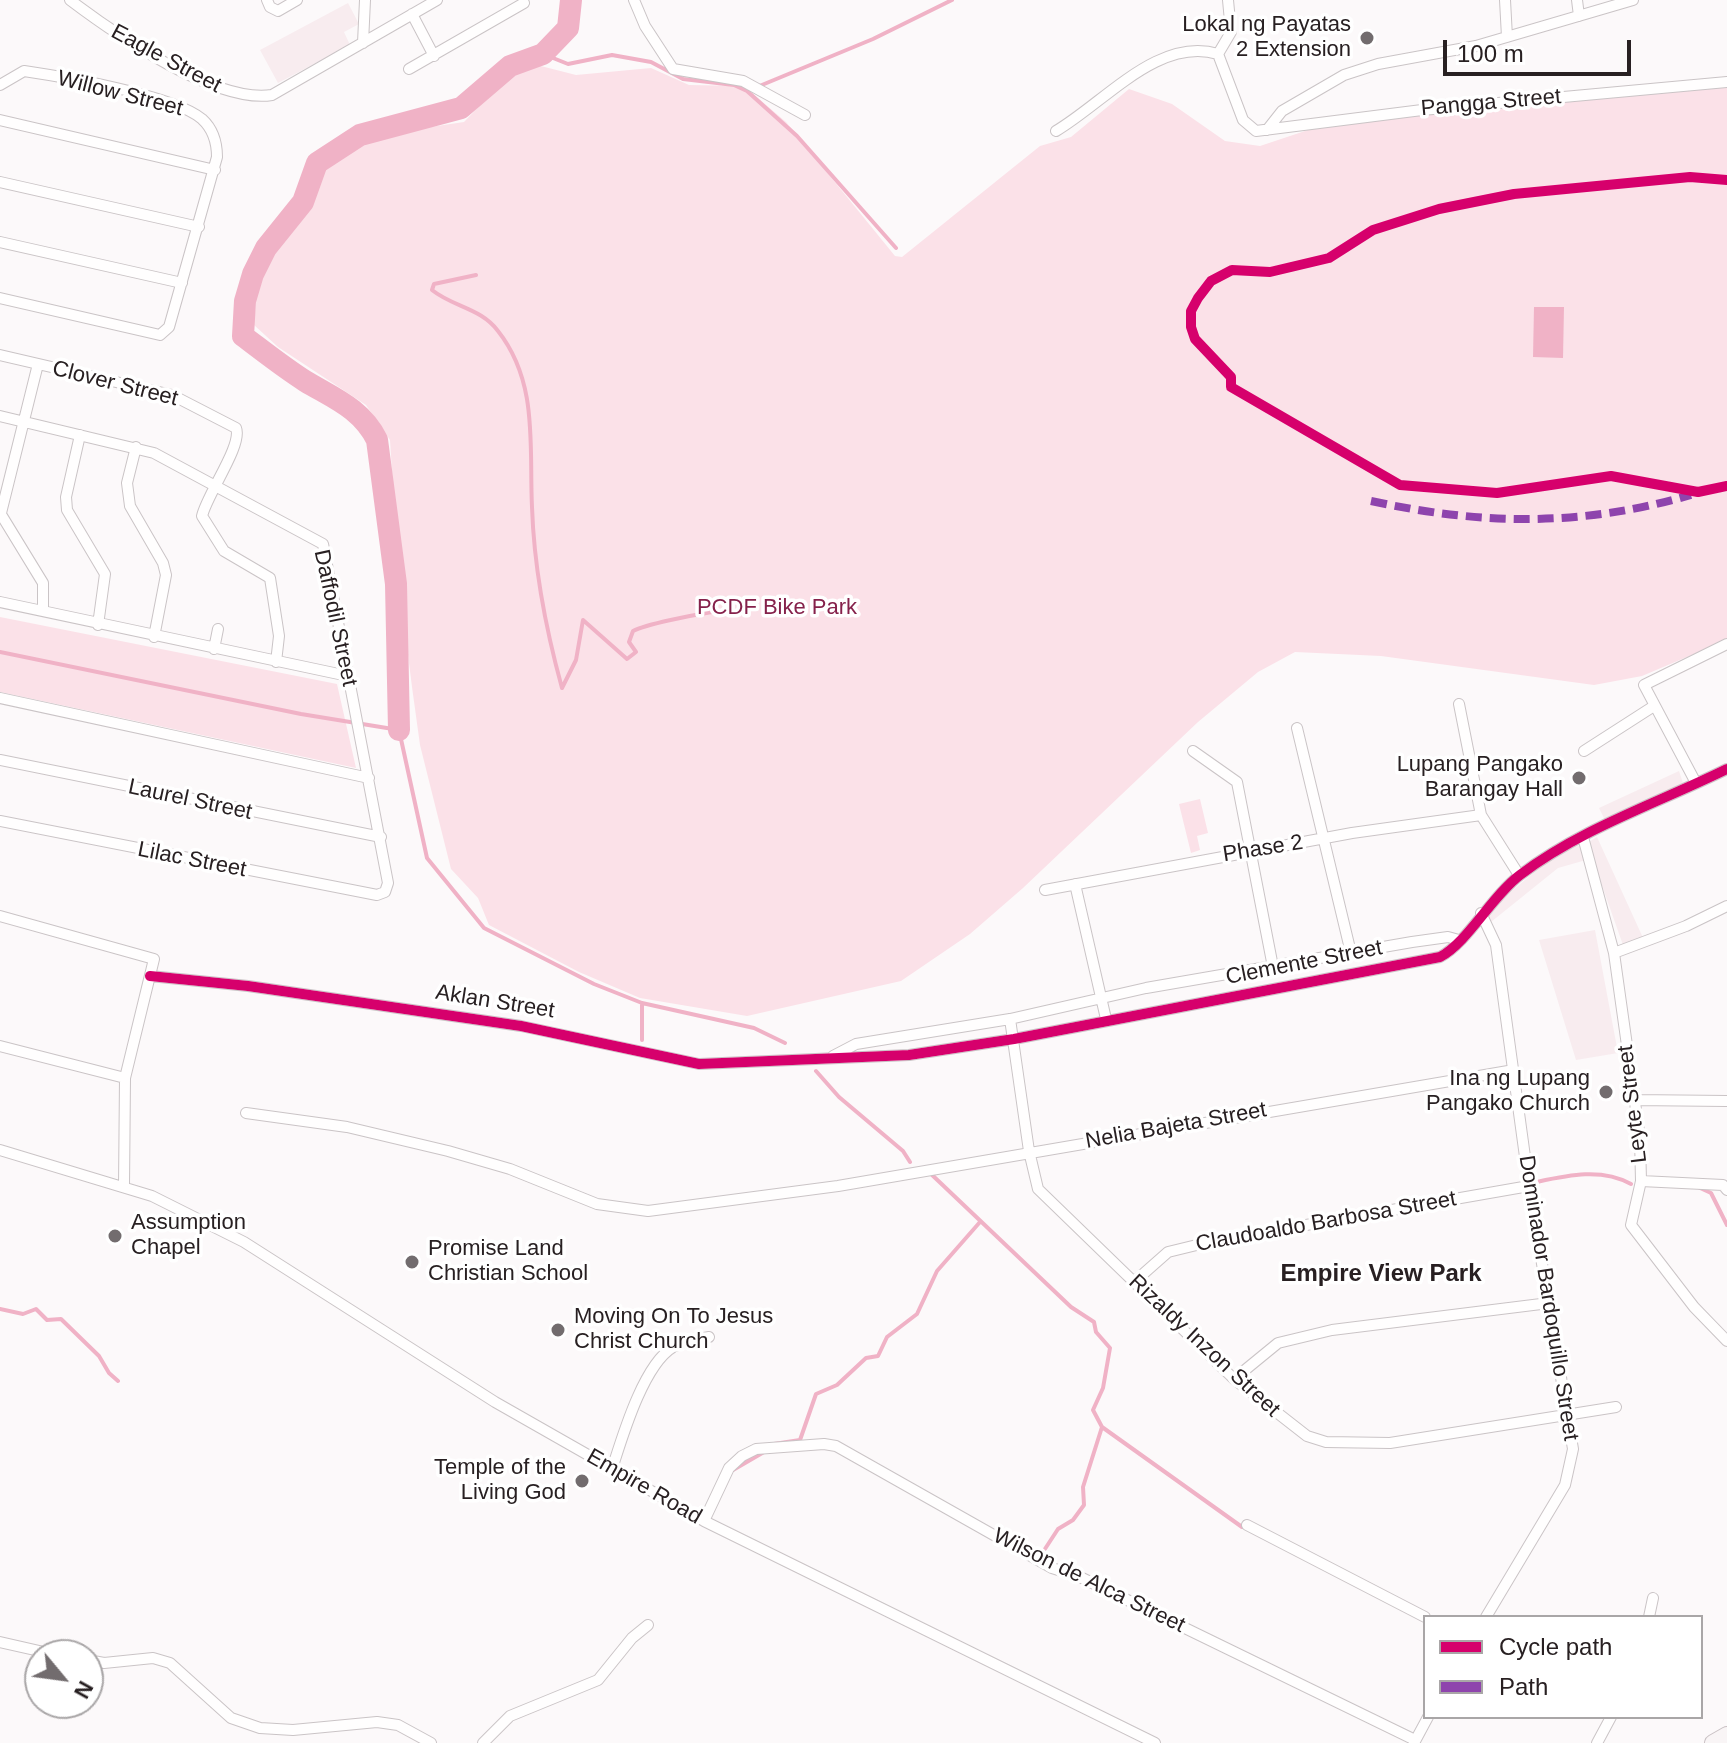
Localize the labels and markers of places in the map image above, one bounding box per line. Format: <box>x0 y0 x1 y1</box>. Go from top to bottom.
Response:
place label: Lokal ng Payatas 2 Extension <box>1182 12 1351 64</box>
marker: Lokal ng Payatas 2 Extension <box>1358 29 1376 47</box>
place label: Lupang Pangako Barangay Hall <box>1397 752 1563 804</box>
marker: Lupang Pangako Barangay Hall <box>1570 769 1588 787</box>
place label: Ina ng Lupang Pangako Church <box>1426 1066 1590 1118</box>
marker: Ina ng Lupang Pangako Church <box>1597 1083 1615 1101</box>
place label: Assumption Chapel <box>131 1210 246 1262</box>
marker: Assumption Chapel <box>106 1227 124 1245</box>
place label: Promise Land Christian School <box>428 1236 588 1288</box>
marker: Promise Land Christian School <box>403 1253 421 1271</box>
place label: Moving On To Jesus Christ Church <box>574 1304 773 1356</box>
marker: Moving On To Jesus Christ Church <box>549 1321 567 1339</box>
place label: Temple of the Living God <box>434 1455 566 1506</box>
marker: Temple of the Living God <box>573 1472 591 1490</box>

